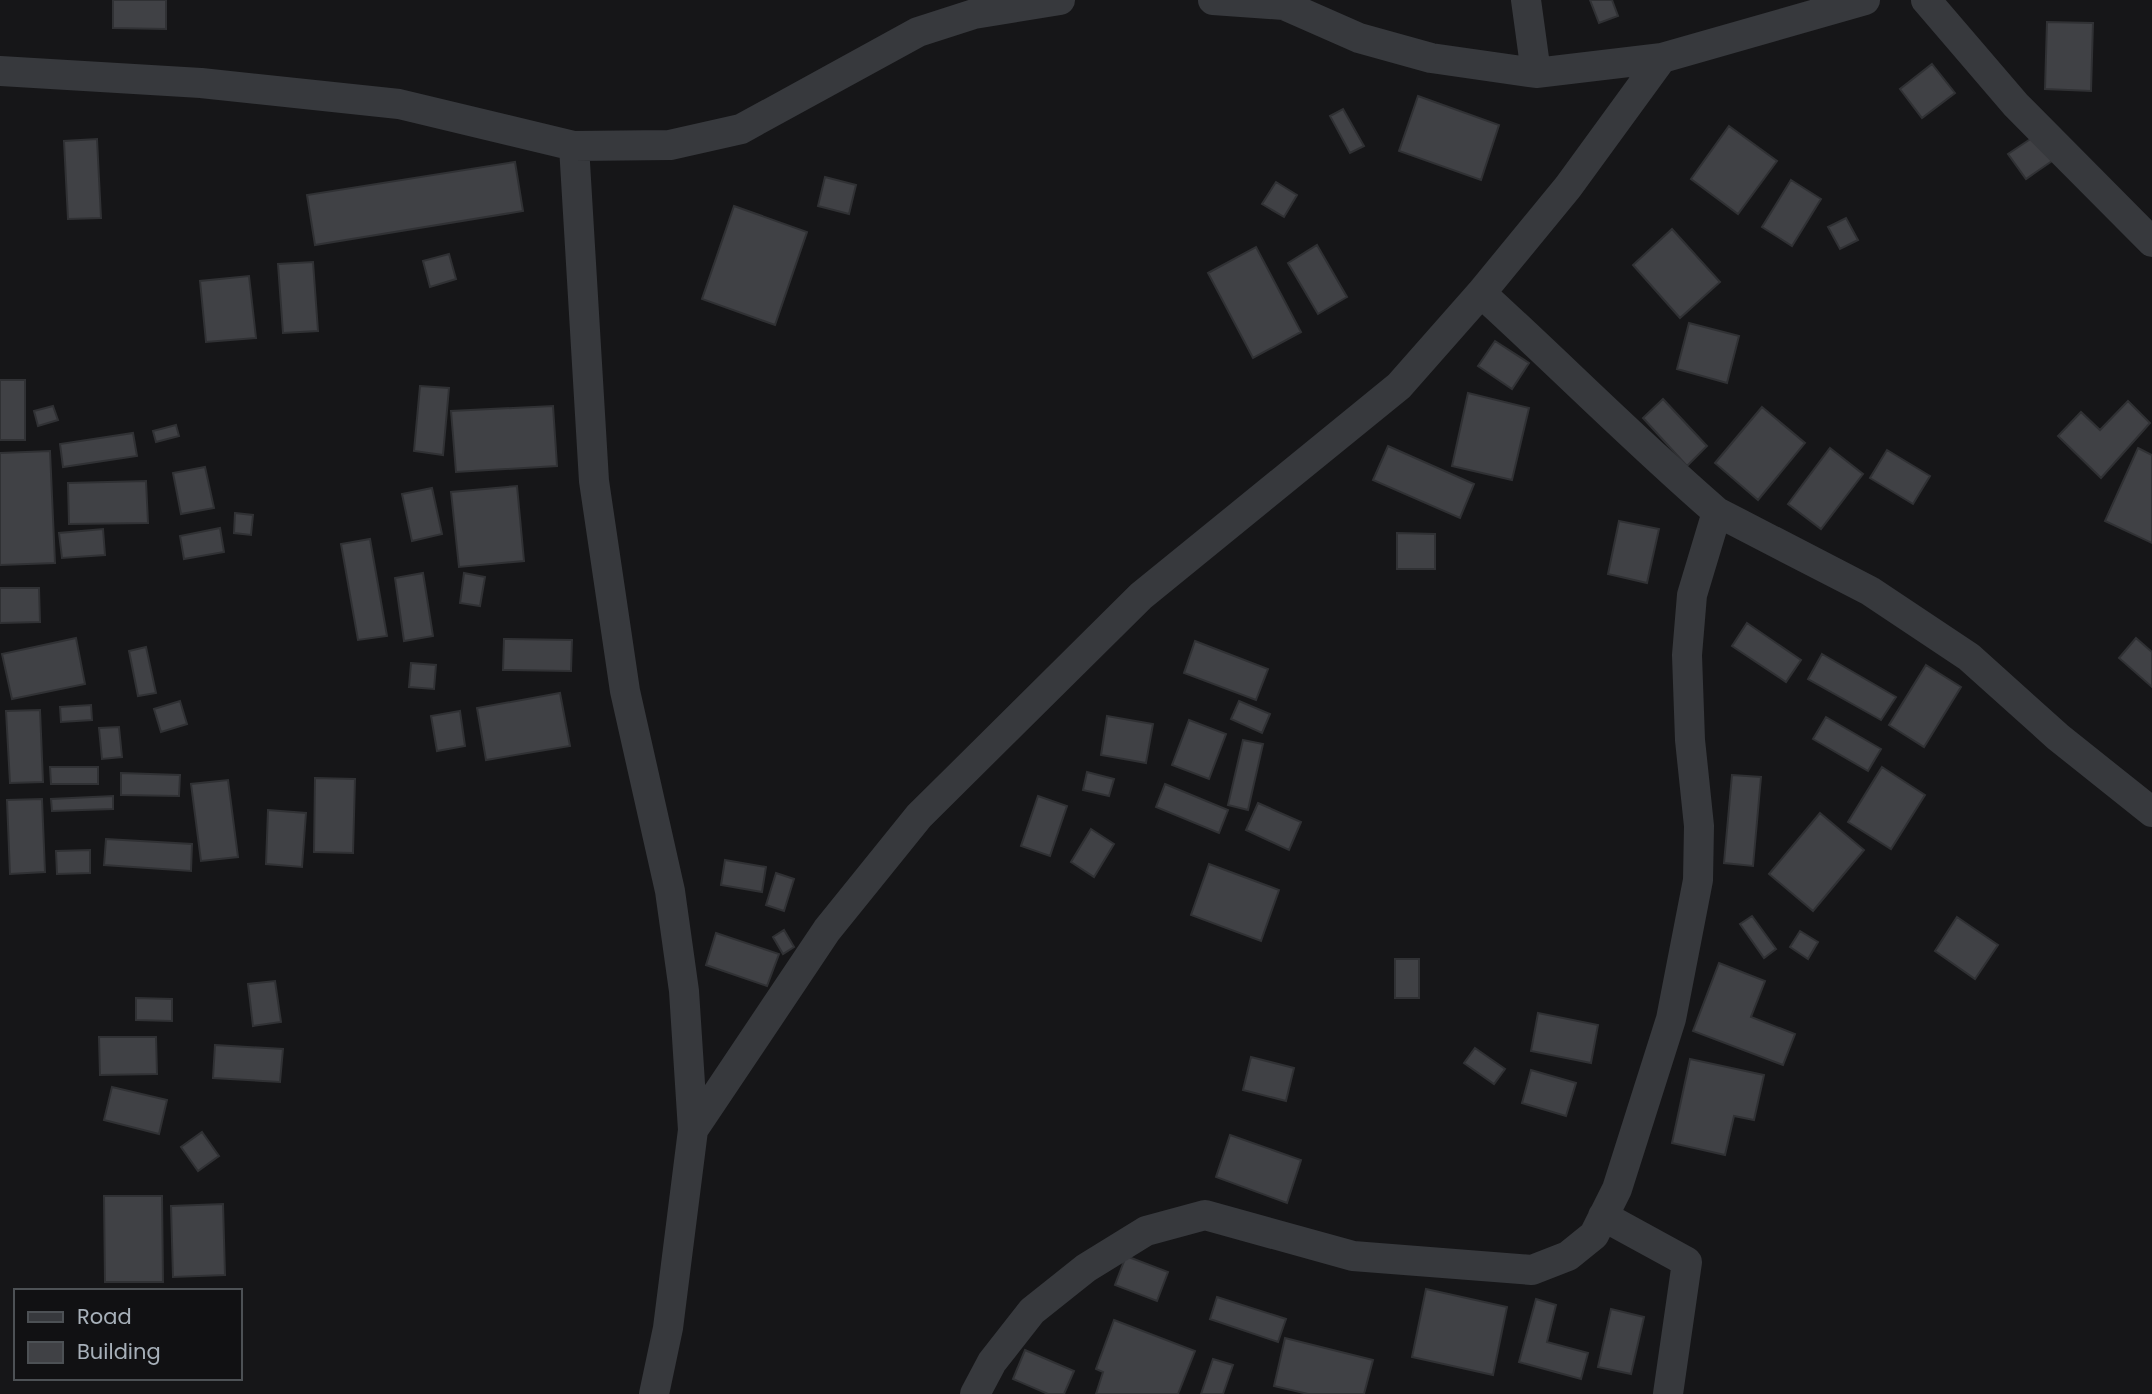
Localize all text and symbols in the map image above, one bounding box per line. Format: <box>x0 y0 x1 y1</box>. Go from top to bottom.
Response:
legend <box>14 1289 242 1380</box>
text: Road <box>77 1302 132 1331</box>
text: Building <box>77 1337 161 1366</box>

